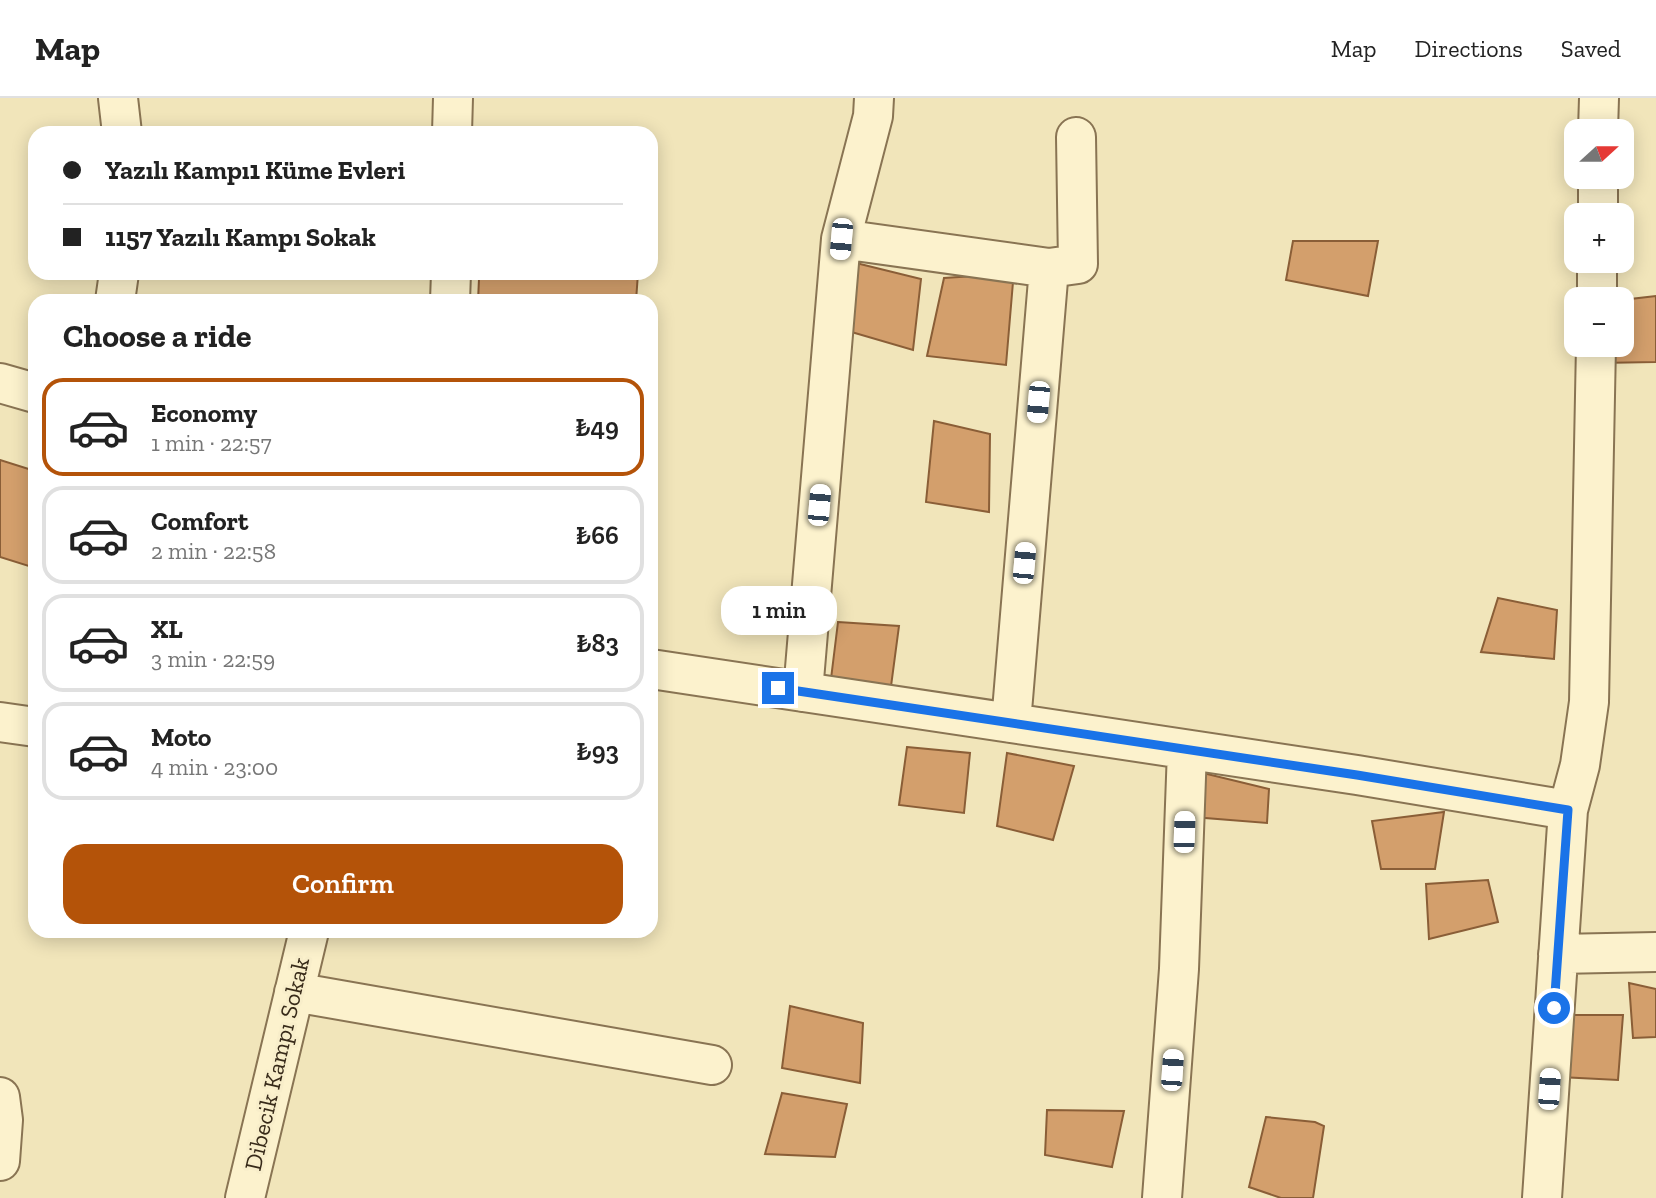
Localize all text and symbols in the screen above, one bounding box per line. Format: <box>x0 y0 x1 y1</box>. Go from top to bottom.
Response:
text: Map <box>35 29 100 68</box>
text: Map <box>1331 34 1377 63</box>
text: Directions <box>1415 34 1523 63</box>
text: Saved <box>1561 34 1621 63</box>
north arrow <box>1564 119 1634 189</box>
map controls <box>1564 119 1634 357</box>
text: Yazılı Kampı1 Küme Evleri <box>105 154 405 186</box>
button: + <box>1564 203 1634 273</box>
car <box>829 217 854 261</box>
text: 1157 Yazılı Kampı Sokak <box>105 221 376 253</box>
button: − <box>1564 287 1634 357</box>
text: Choose a ride <box>63 317 251 355</box>
car <box>1026 380 1051 424</box>
icon: car <box>67 396 130 459</box>
text: Economy <box>151 397 257 429</box>
text: ₺49 <box>575 411 619 443</box>
text: 1 min · 22:57 <box>151 429 271 457</box>
car <box>807 483 832 527</box>
icon: car <box>67 504 130 567</box>
text: Comfort <box>151 505 248 537</box>
text: ₺66 <box>576 519 619 551</box>
text: 2 min · 22:58 <box>151 537 276 565</box>
car <box>1012 541 1037 585</box>
callout: 1 min <box>720 587 836 636</box>
text: 1 min <box>752 596 806 624</box>
icon: car <box>67 612 130 675</box>
text: XL <box>151 613 183 645</box>
text: ₺83 <box>576 627 619 659</box>
text: 3 min · 22:59 <box>151 645 275 673</box>
route end <box>762 672 794 704</box>
icon: car <box>67 720 130 783</box>
text: Moto <box>151 721 211 753</box>
text: ₺93 <box>576 735 619 767</box>
text: 4 min · 23:00 <box>151 753 278 781</box>
car <box>1173 811 1196 853</box>
button: Confirm <box>63 844 623 924</box>
street label: Dibecik Kampı Sokak <box>238 954 315 1173</box>
route start <box>1538 992 1570 1024</box>
car <box>1161 1048 1184 1092</box>
car <box>1538 1067 1561 1111</box>

